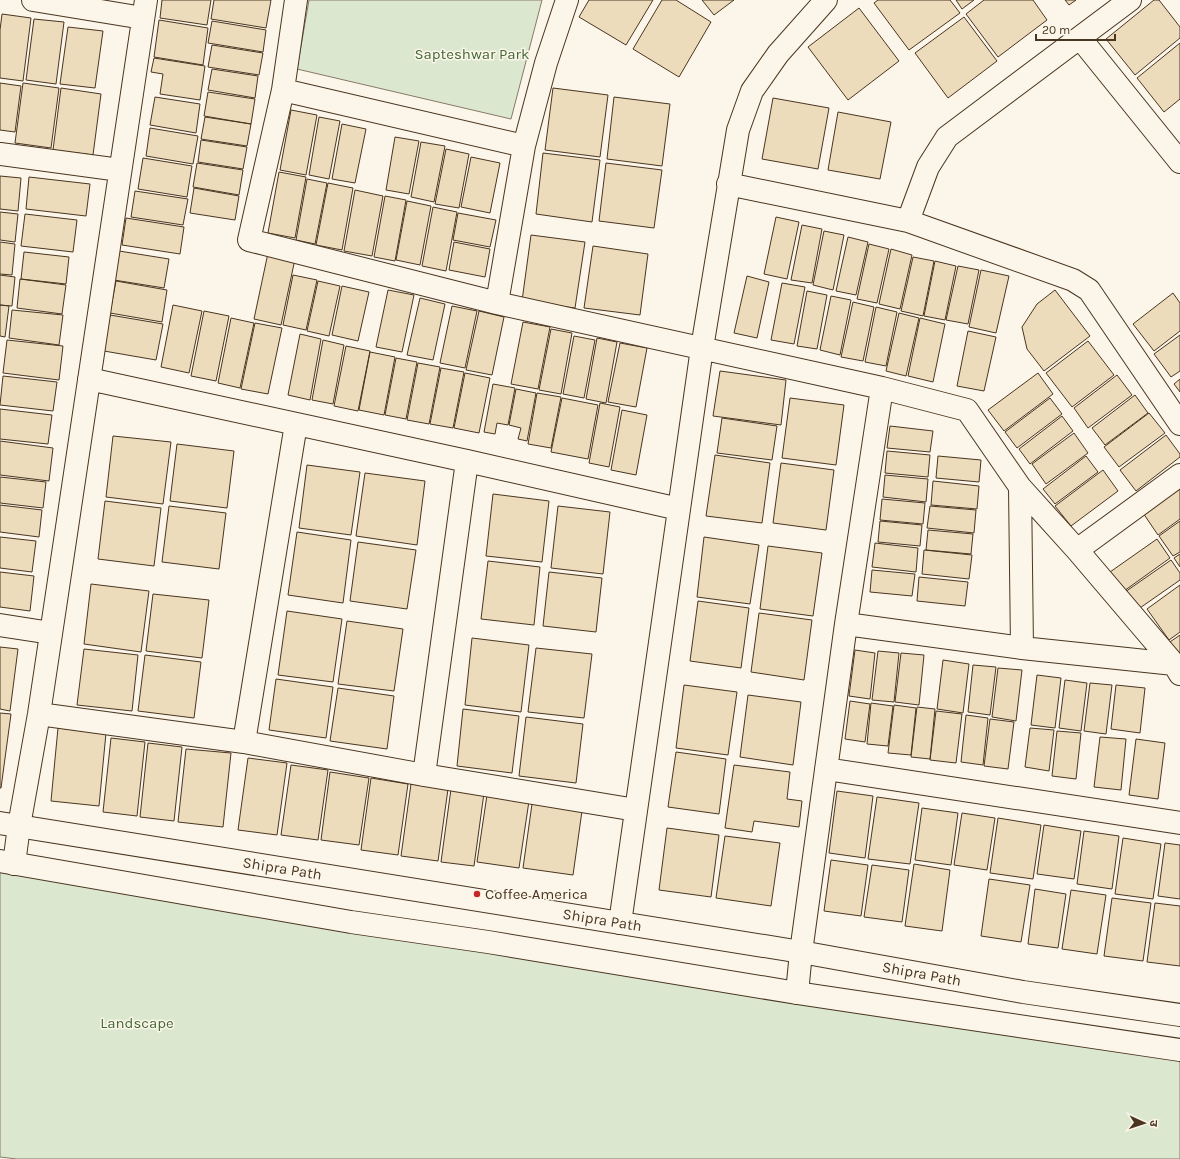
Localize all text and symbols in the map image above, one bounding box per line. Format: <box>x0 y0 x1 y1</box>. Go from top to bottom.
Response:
scale bar <box>1036 16 1115 42</box>
text: 20 m <box>1042 23 1070 37</box>
park label: Sapteshwar Park <box>415 45 529 63</box>
street label: Shipra Path <box>241 853 323 884</box>
place label: Coffee America <box>485 885 588 903</box>
marker: Coffee America <box>472 889 482 899</box>
street label: Shipra Path <box>561 905 643 935</box>
street label: Shipra Path <box>881 958 963 990</box>
park label: Landscape <box>100 1014 174 1032</box>
north arrow <box>1124 1103 1164 1143</box>
text: उ <box>1147 1120 1160 1128</box>

